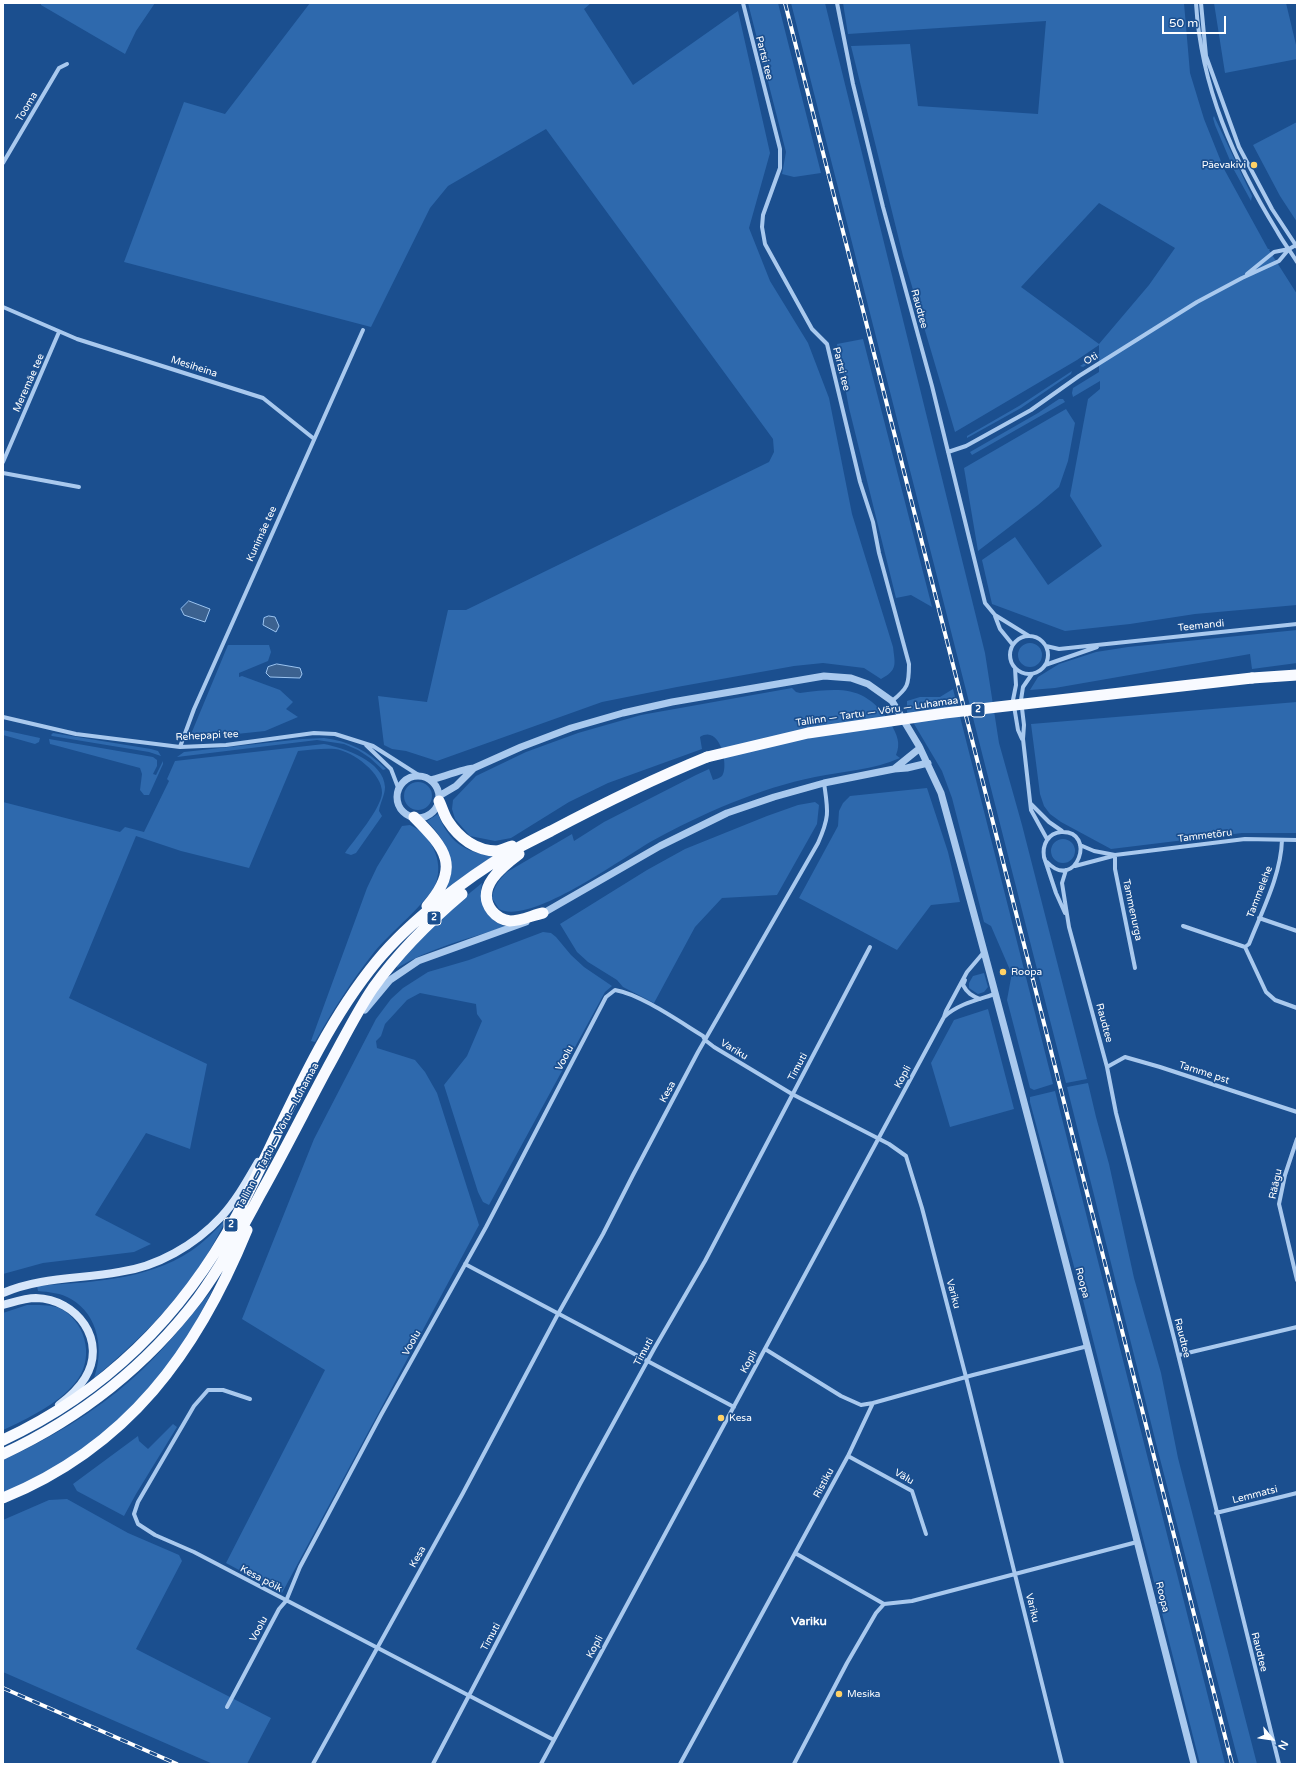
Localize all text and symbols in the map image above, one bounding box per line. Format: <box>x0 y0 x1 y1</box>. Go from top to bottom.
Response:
scale bar <box>1164 8 1228 34</box>
text: 50 m <box>1169 16 1198 30</box>
street label: Partsi tee <box>753 35 775 81</box>
street label: Tooma <box>14 90 40 124</box>
place label: Päevakivi <box>1202 159 1246 171</box>
marker: Päevakivi <box>1249 160 1259 170</box>
street label: Raudtee <box>908 288 930 330</box>
street label: Partsi tee <box>830 346 852 392</box>
street label: Oti <box>1082 350 1100 368</box>
street label: Meremäe tee <box>11 352 47 414</box>
street label: Mesiheina <box>169 354 219 380</box>
street label: Kunimäe tee <box>244 504 280 564</box>
street label: Teemandi <box>1177 618 1225 634</box>
street label: Tallinn — Tartu — Võru — Luhamaa <box>795 695 959 729</box>
road number: 2 <box>971 703 985 717</box>
street label: Rehepapi tee <box>175 728 239 744</box>
street label: Tammetõru <box>1177 827 1233 845</box>
street label: Tammelehe <box>1245 864 1275 920</box>
street label: Tammenurga <box>1120 878 1144 942</box>
road number: 2 <box>427 911 441 925</box>
place label: Roopa <box>1011 966 1042 978</box>
marker: Roopa <box>998 967 1008 977</box>
street label: Raudtee <box>1093 1002 1115 1044</box>
street label: Variku <box>718 1037 750 1063</box>
street label: Voolu <box>553 1043 577 1073</box>
street label: Timuti <box>786 1051 810 1083</box>
street label: Tamme pst <box>1177 1059 1231 1087</box>
street label: Tallinn — Tartu — Võru — Luhamaa <box>234 1061 322 1211</box>
street label: Kopli <box>892 1064 914 1090</box>
street label: Kesa <box>657 1079 679 1105</box>
street label: Räägu <box>1267 1168 1285 1200</box>
road number: 2 <box>224 1218 238 1232</box>
street label: Roopa <box>1072 1266 1092 1300</box>
street label: Variku <box>943 1278 963 1310</box>
street label: Raudtee <box>1171 1317 1193 1359</box>
street label: Voolu <box>400 1328 424 1358</box>
street label: Timuti <box>632 1336 656 1368</box>
street label: Kopli <box>738 1349 760 1375</box>
place label: Kesa <box>729 1412 752 1424</box>
marker: Kesa <box>716 1413 726 1423</box>
street label: Ristiku <box>811 1466 837 1500</box>
street label: Välu <box>892 1467 916 1487</box>
street label: Lemmatsi <box>1231 1484 1279 1506</box>
street label: Kesa <box>407 1544 429 1570</box>
street label: Kesa põik <box>238 1563 284 1595</box>
street label: Roopa <box>1152 1580 1172 1614</box>
street label: Variku <box>1023 1592 1041 1624</box>
street label: Voolu <box>247 1614 271 1644</box>
district label: Variku <box>791 1615 827 1629</box>
street label: Timuti <box>479 1621 503 1653</box>
street label: Raudtee <box>1248 1631 1270 1673</box>
street label: Kopli <box>584 1634 606 1660</box>
place label: Mesika <box>847 1688 880 1700</box>
marker: Mesika <box>834 1689 844 1699</box>
north arrow <box>1252 1719 1292 1759</box>
text: N <box>1275 1738 1291 1752</box>

